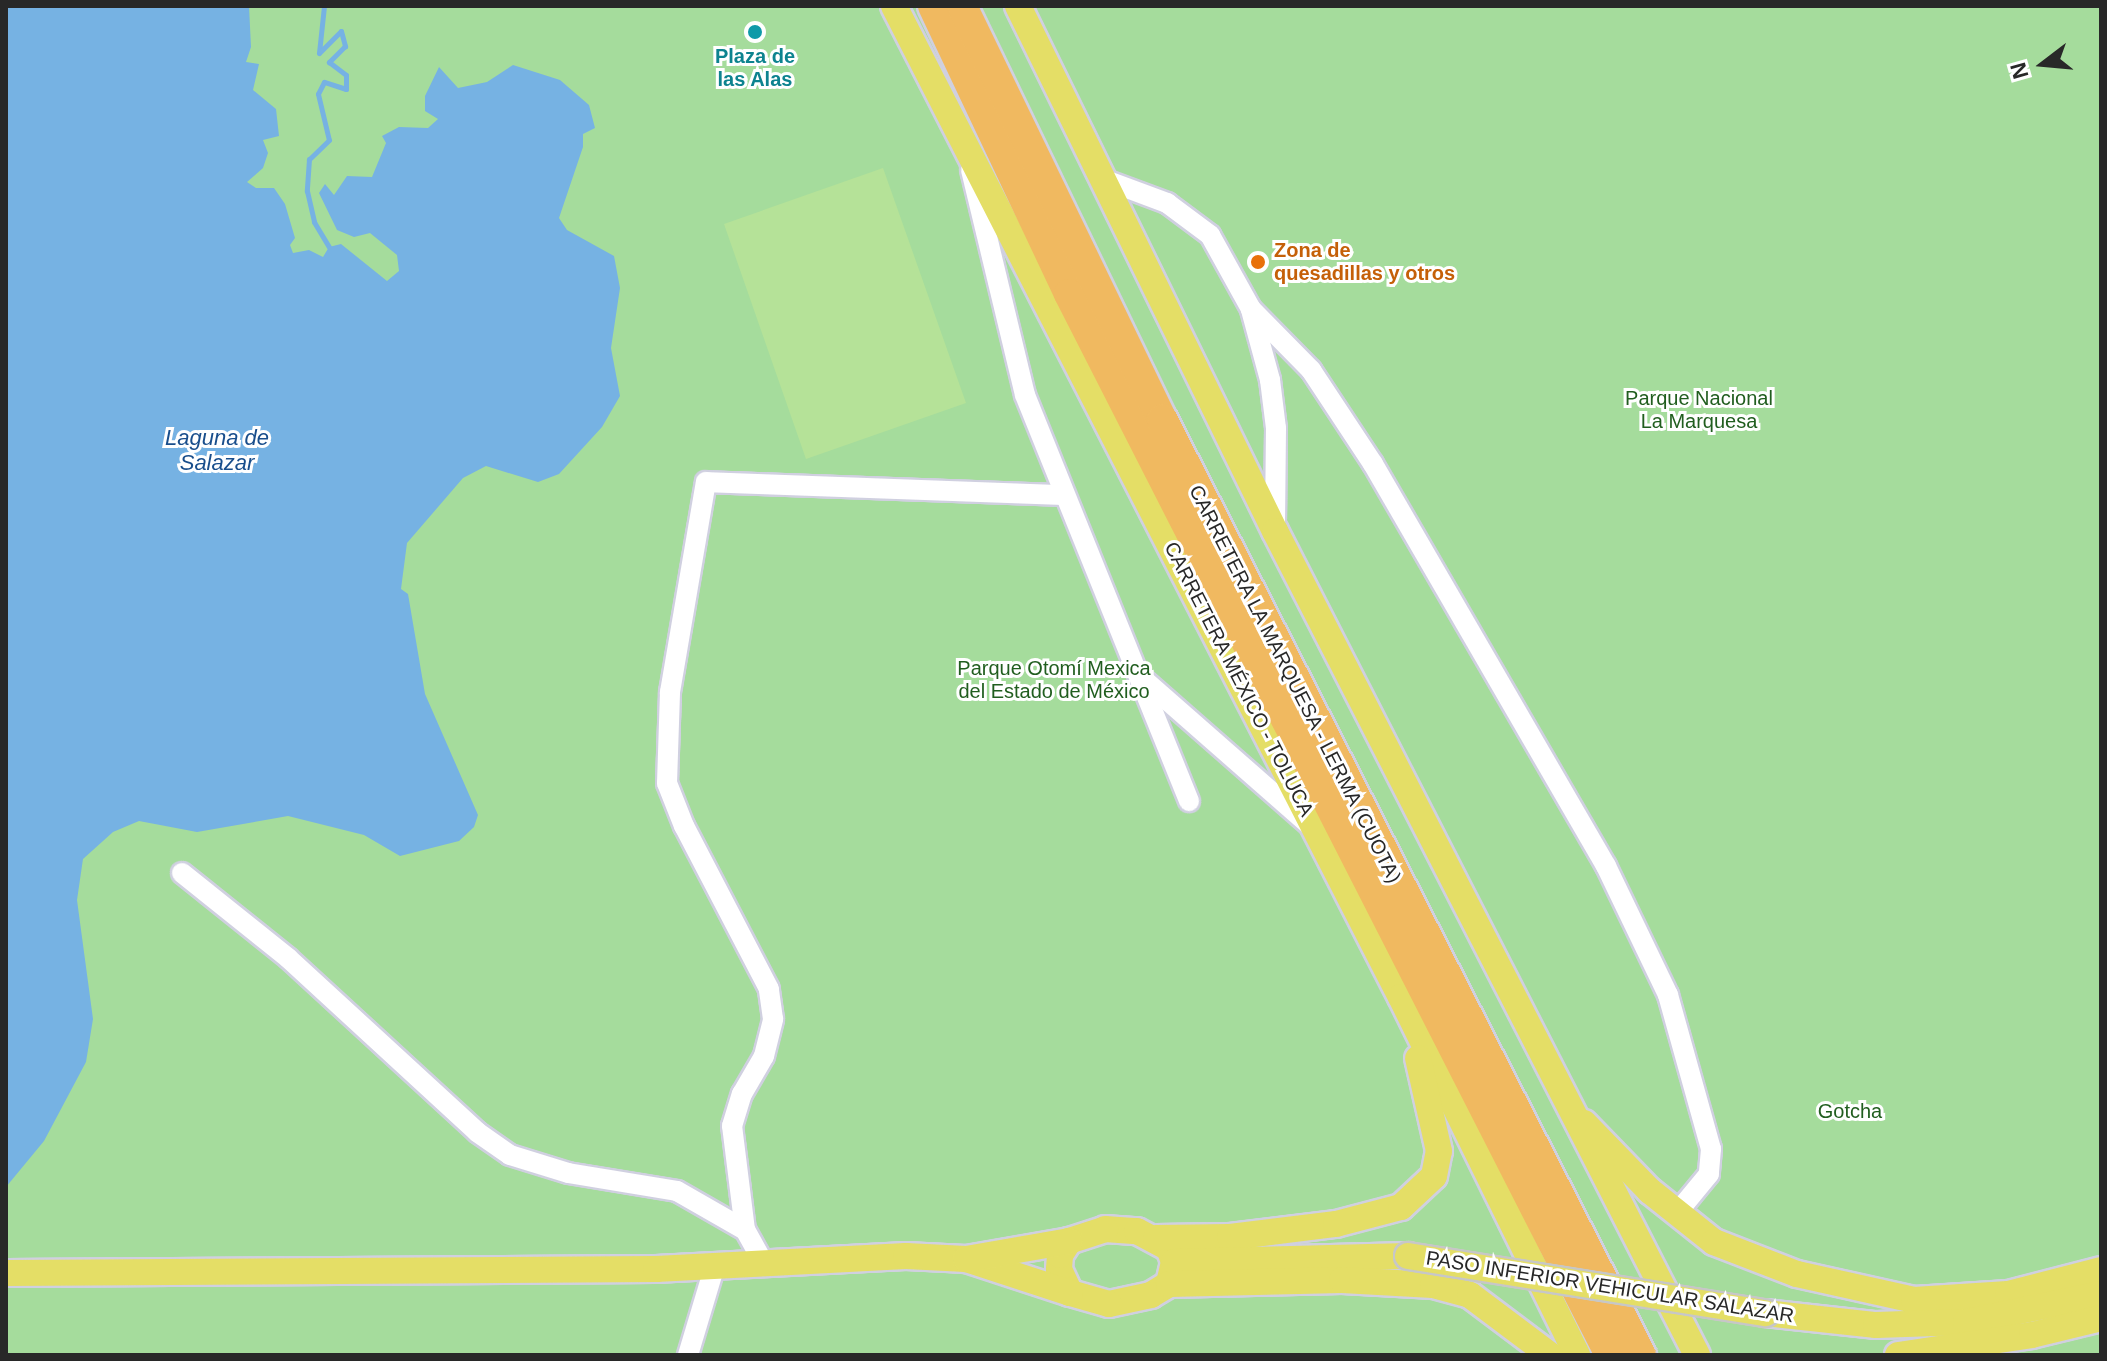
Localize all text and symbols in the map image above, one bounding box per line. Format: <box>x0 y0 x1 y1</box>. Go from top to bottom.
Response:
marker: Plaza de las Alas <box>746 23 764 41</box>
north arrow <box>2003 24 2083 104</box>
place label: Plaza de las Alas <box>715 44 795 91</box>
text: N <box>2005 60 2034 82</box>
place label: Zona de quesadillas y otros <box>1274 238 1455 285</box>
marker: Zona de quesadillas y otros <box>1249 253 1267 271</box>
park label: Parque Nacional La Marquesa <box>1625 387 1773 434</box>
water label: Laguna de Salazar <box>165 424 269 476</box>
street label: CARRETERA LA MARQUESA - LERMA (CUOTA) <box>1183 479 1407 889</box>
street label: CARRETERA MÉXICO - TOLUCA <box>1159 537 1319 821</box>
park label: Parque Otomí Mexica del Estado de México <box>957 657 1151 704</box>
park label: Gotcha <box>1818 1099 1882 1123</box>
street label: PASO INFERIOR VEHICULAR SALAZAR <box>1424 1246 1796 1328</box>

